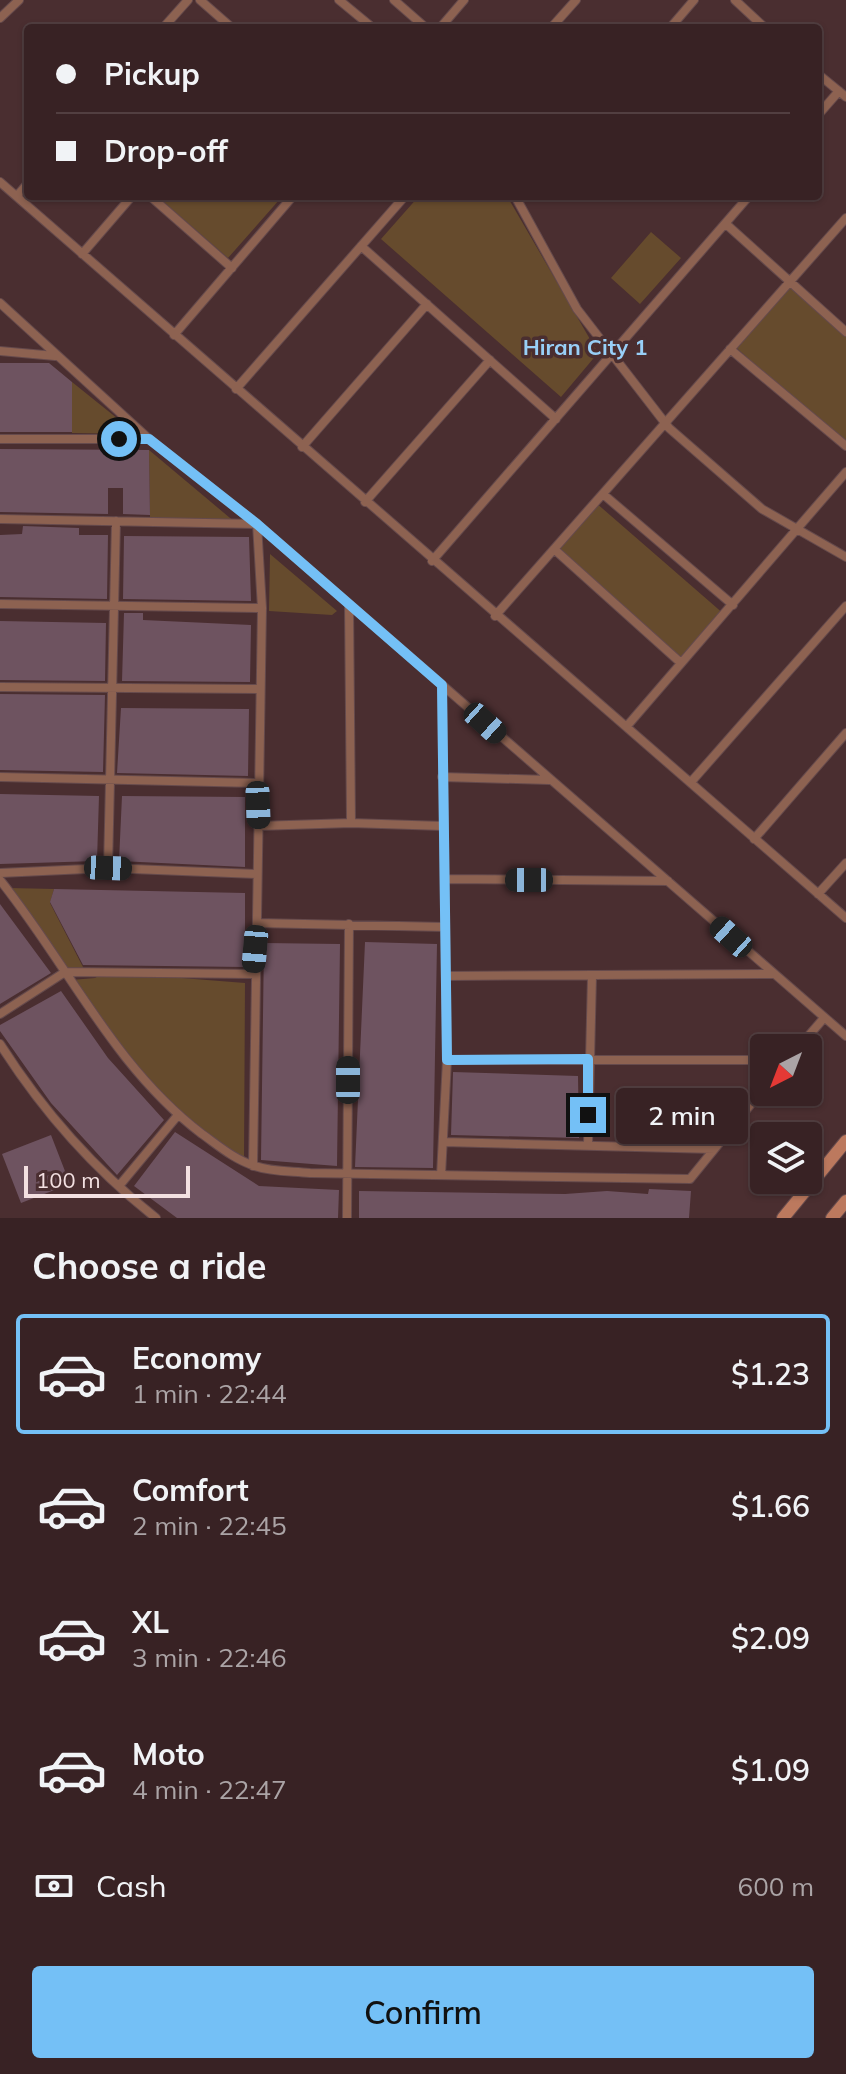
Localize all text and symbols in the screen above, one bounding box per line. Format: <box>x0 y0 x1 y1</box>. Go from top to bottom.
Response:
text: Pickup <box>104 55 200 93</box>
text: Drop-off <box>104 132 228 170</box>
district label: Hiran City 1 <box>523 333 647 361</box>
route start <box>101 421 137 457</box>
car <box>459 698 511 748</box>
car <box>245 781 271 829</box>
car <box>84 855 132 881</box>
car <box>505 868 553 892</box>
car <box>705 912 757 962</box>
car <box>241 924 269 974</box>
north arrow <box>750 1034 822 1106</box>
map controls <box>750 1034 822 1194</box>
car <box>336 1056 360 1104</box>
callout: 2 min <box>616 1087 748 1143</box>
route end <box>570 1097 606 1133</box>
text: 2 min <box>648 1099 716 1132</box>
button: layers <box>750 1122 822 1194</box>
scale bar <box>24 1162 190 1198</box>
text: 100 m <box>36 1166 101 1194</box>
text: Choose a ride <box>32 1243 266 1288</box>
icon: car <box>36 1338 108 1410</box>
text: Economy <box>132 1339 261 1377</box>
text: $1.23 <box>731 1355 810 1393</box>
text: 1 min · 22:44 <box>132 1377 287 1410</box>
icon: car <box>36 1470 108 1542</box>
text: Comfort <box>132 1471 249 1509</box>
text: $1.66 <box>731 1487 810 1525</box>
text: 2 min · 22:45 <box>132 1509 287 1542</box>
icon: car <box>36 1602 108 1674</box>
text: XL <box>132 1603 169 1641</box>
text: $2.09 <box>731 1619 810 1657</box>
text: 3 min · 22:46 <box>132 1641 287 1674</box>
icon: car <box>36 1734 108 1806</box>
text: Moto <box>132 1735 205 1773</box>
text: $1.09 <box>731 1751 810 1789</box>
text: 4 min · 22:47 <box>132 1773 287 1806</box>
icon: cash <box>32 1864 76 1908</box>
text: Cash <box>96 1867 167 1905</box>
text: 600 m <box>738 1870 814 1903</box>
button: Confirm <box>32 1966 814 2058</box>

